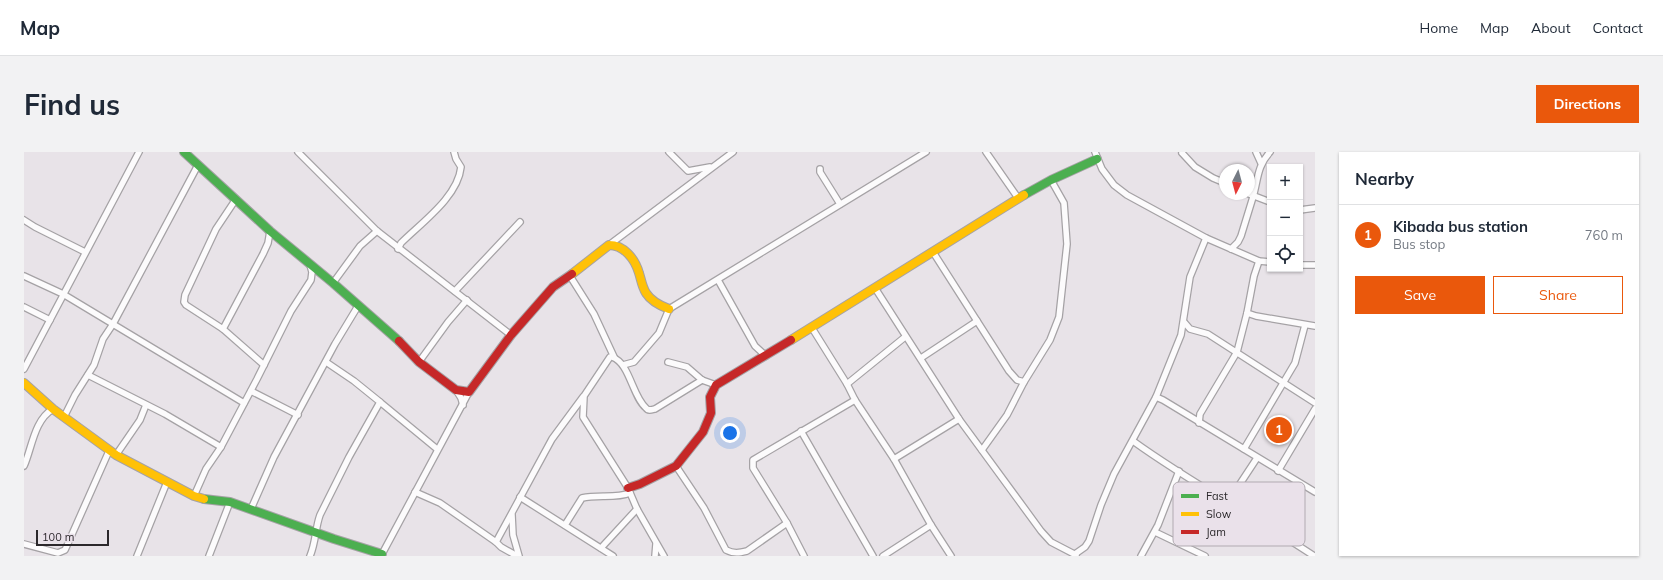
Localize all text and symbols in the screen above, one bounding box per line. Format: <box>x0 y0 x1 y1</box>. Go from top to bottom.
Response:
text: Map <box>20 16 60 40</box>
text: Home <box>1419 19 1458 37</box>
text: Map <box>1480 19 1509 37</box>
text: About <box>1531 19 1571 37</box>
text: Contact <box>1593 19 1643 37</box>
button: Directions <box>1536 85 1639 123</box>
text: Find us <box>24 87 120 122</box>
north arrow <box>1219 164 1255 200</box>
map controls <box>1267 164 1303 272</box>
button: + <box>1267 164 1303 200</box>
text: Nearby <box>1355 168 1414 189</box>
button: − <box>1267 200 1303 236</box>
text: Kibada bus station <box>1393 217 1528 236</box>
text: 1 <box>1364 227 1372 243</box>
text: 760 m <box>1585 227 1623 243</box>
button: locate <box>1267 236 1303 272</box>
text: Bus stop <box>1393 236 1445 252</box>
button: Save <box>1355 276 1485 314</box>
button: Share <box>1493 276 1623 314</box>
pin: 1 <box>1266 415 1292 445</box>
your location <box>720 423 740 443</box>
legend <box>1173 482 1305 546</box>
text: Fast <box>1206 489 1228 503</box>
text: Slow <box>1206 507 1232 521</box>
text: Jam <box>1206 525 1226 539</box>
scale bar <box>36 528 109 547</box>
text: 100 m <box>42 530 74 544</box>

